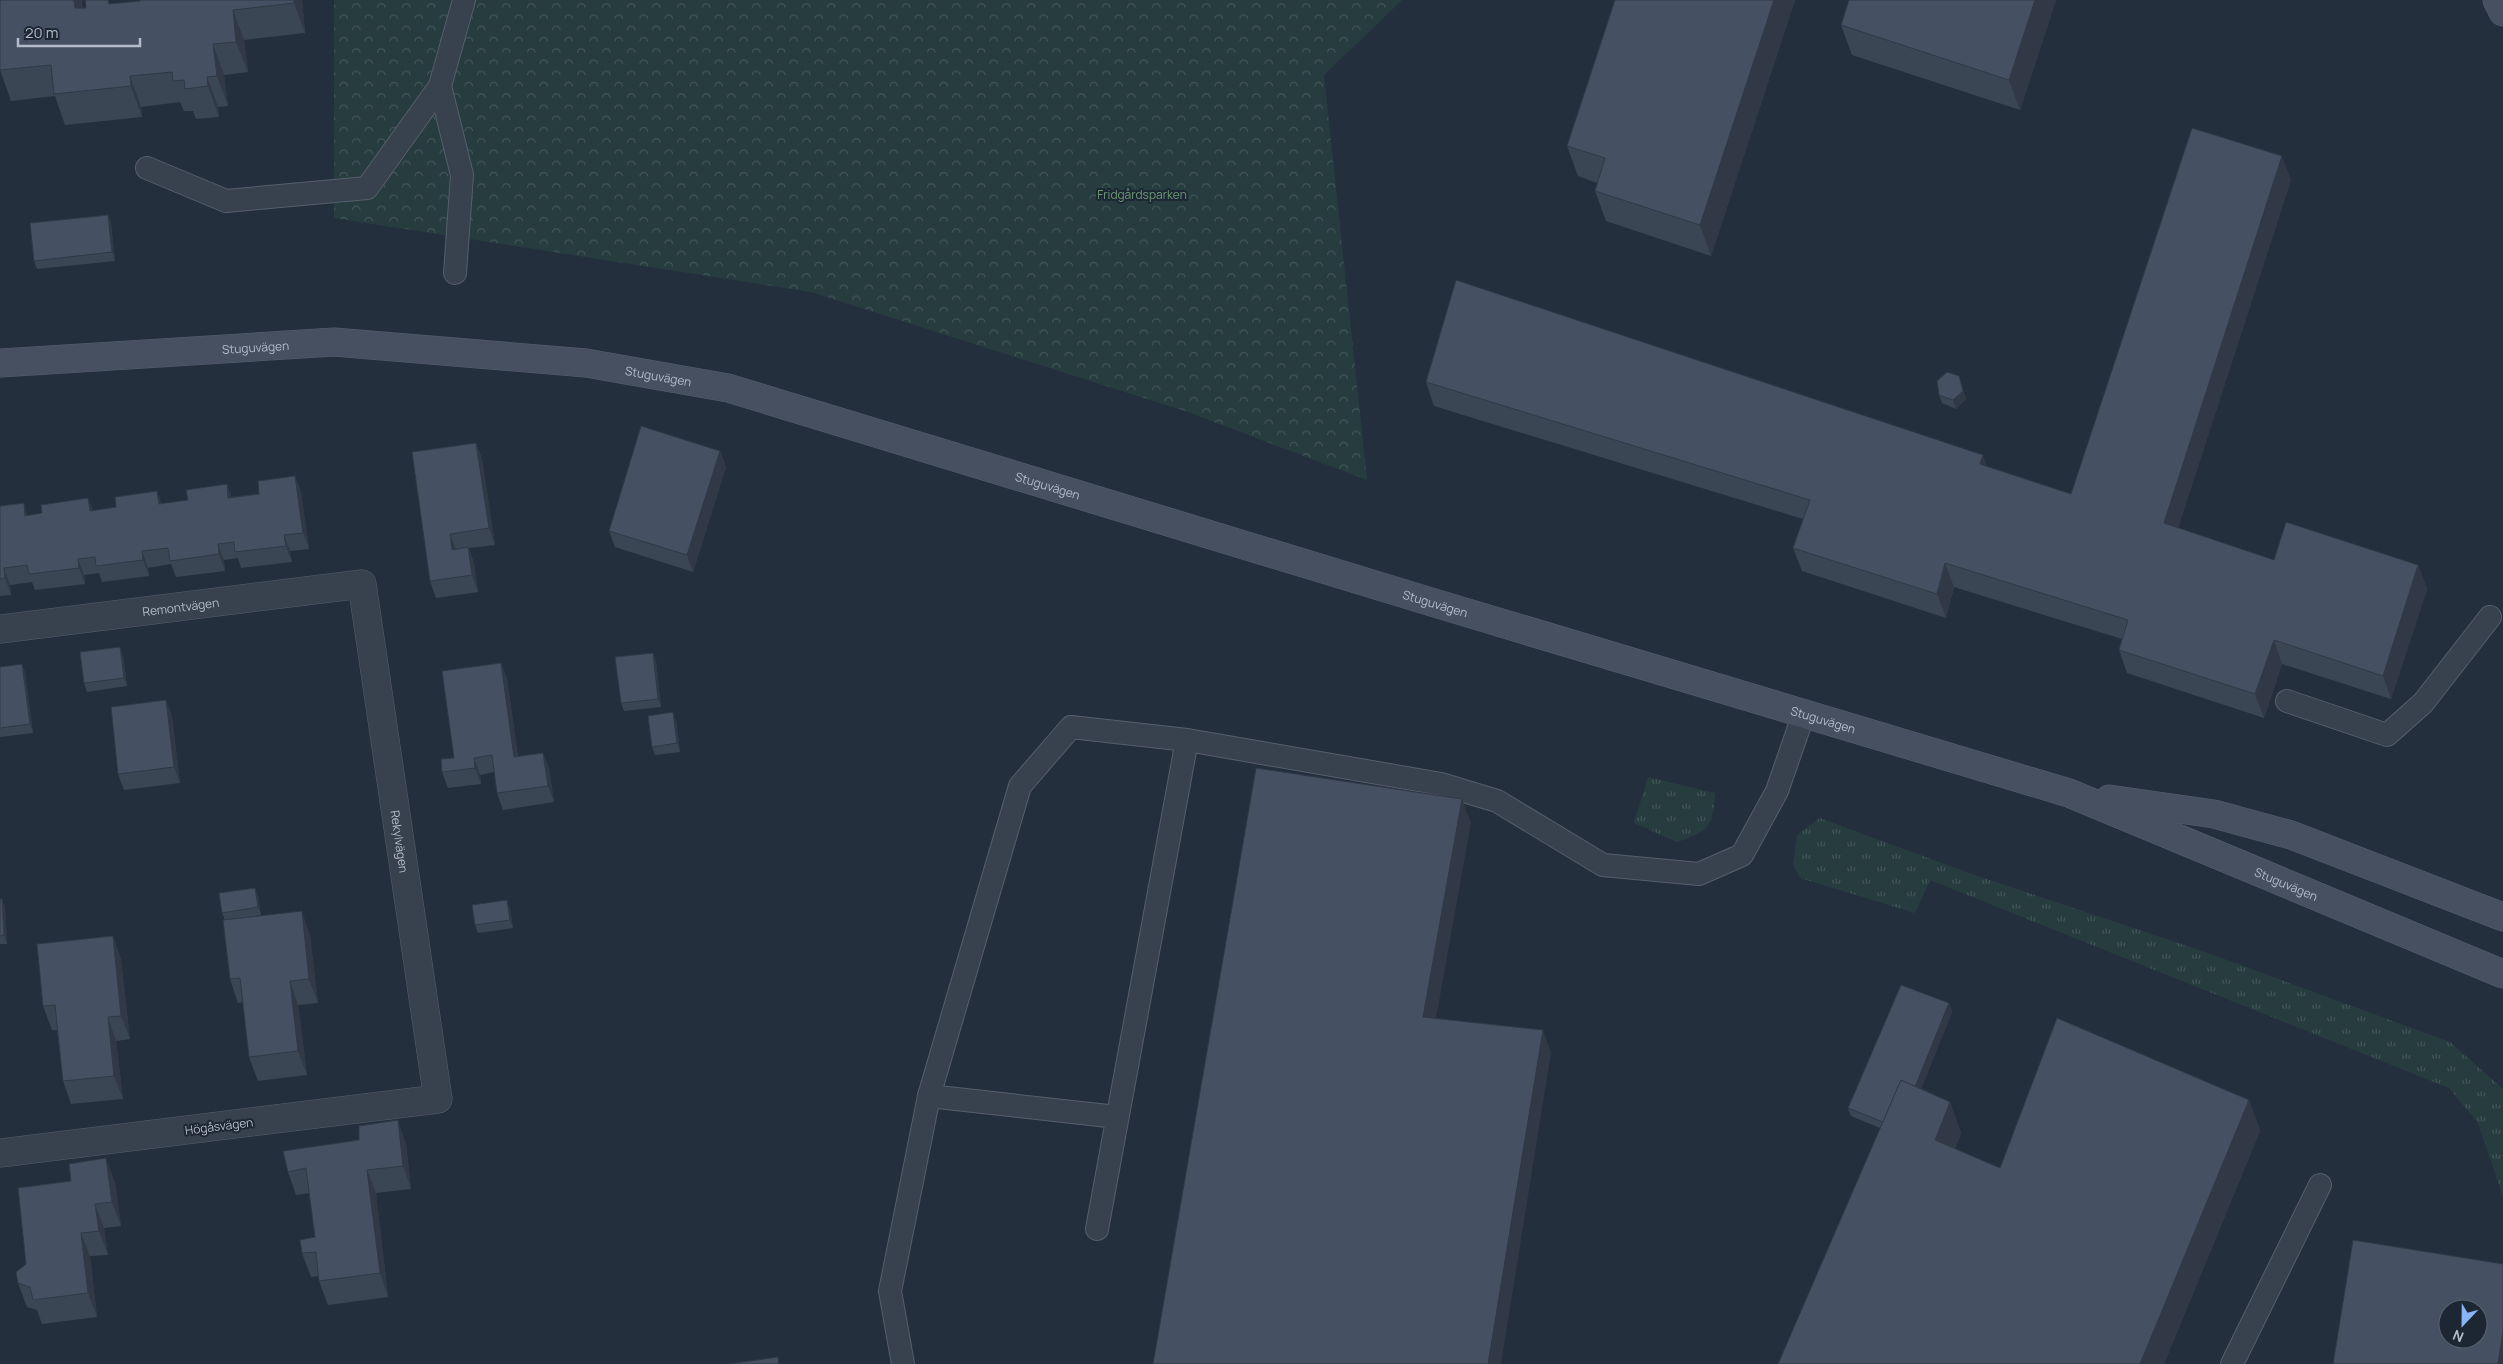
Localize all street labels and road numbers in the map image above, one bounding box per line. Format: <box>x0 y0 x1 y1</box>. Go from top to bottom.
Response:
street label: Stuguvägen <box>221 336 290 358</box>
street label: Stuguvägen <box>624 362 693 390</box>
street label: Stuguvägen <box>1013 467 1082 503</box>
street label: Stuguvägen <box>1401 585 1470 621</box>
street label: Remontvägen <box>141 593 220 620</box>
street label: Stuguvägen <box>1789 702 1858 737</box>
street label: Rekylvägen <box>387 809 413 874</box>
street label: Stuguvägen <box>2252 863 2321 904</box>
street label: Högåsvägen <box>184 1113 254 1139</box>

